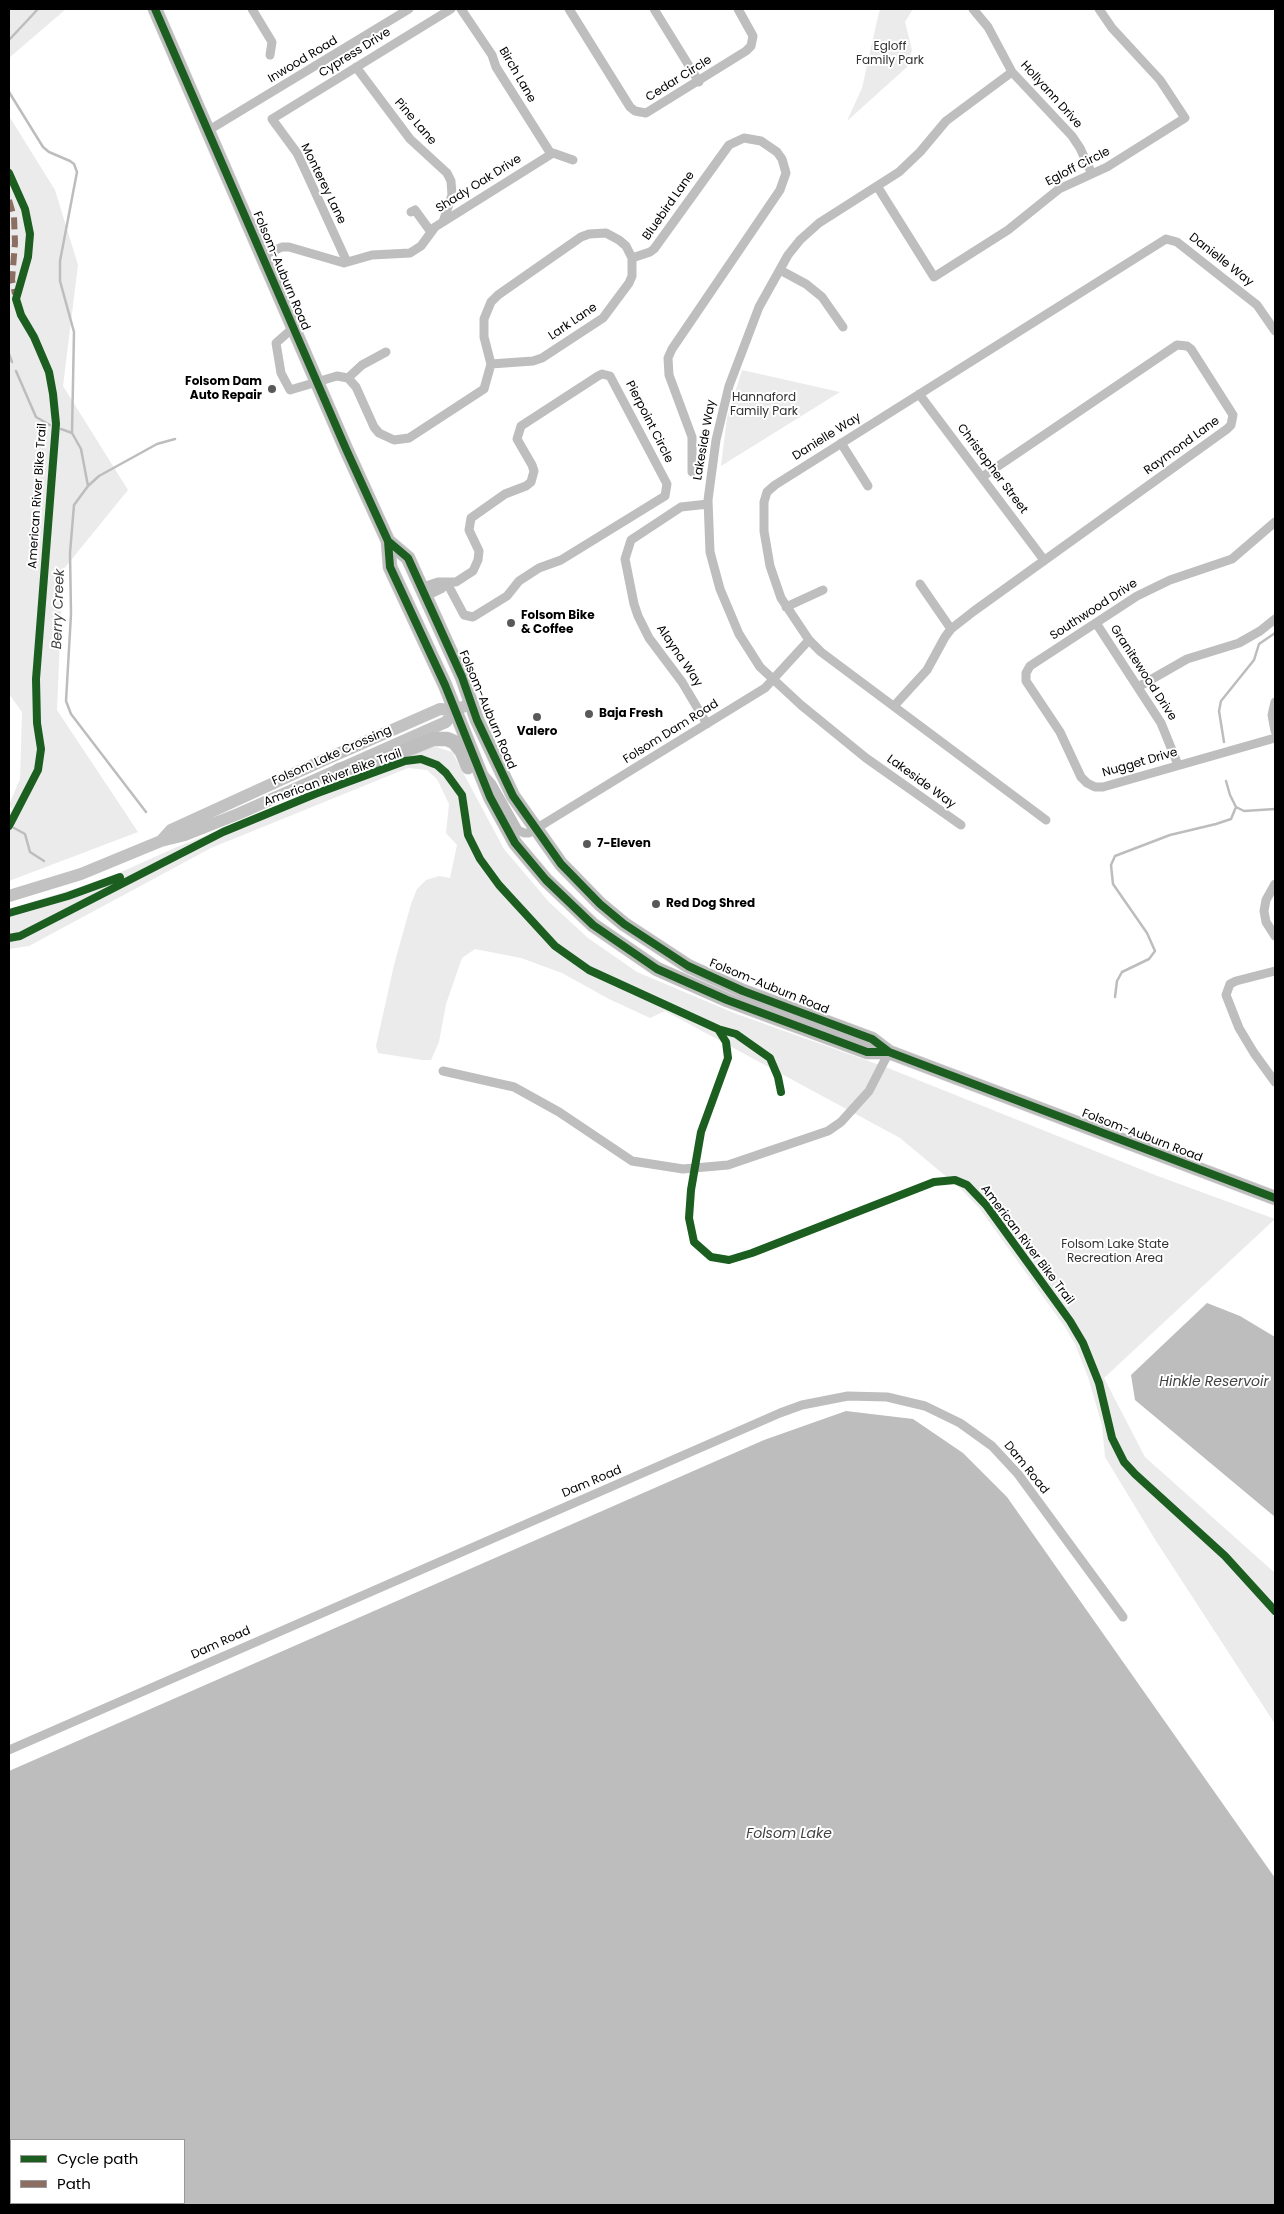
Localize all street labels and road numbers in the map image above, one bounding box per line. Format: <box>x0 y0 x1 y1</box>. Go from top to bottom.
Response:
street label: Cypress Drive <box>316 25 394 81</box>
street label: Inwood Road <box>266 34 340 86</box>
street label: Birch Lane <box>495 45 539 105</box>
street label: Cedar Circle <box>643 53 715 105</box>
street label: Hollyann Drive <box>1017 58 1085 132</box>
street label: Pine Lane <box>391 96 439 148</box>
street label: Monterey Lane <box>297 141 349 227</box>
street label: Egloff Circle <box>1043 145 1113 189</box>
street label: Shady Oak Drive <box>434 152 524 216</box>
street label: Bluebird Lane <box>640 169 698 243</box>
street label: Folsom-Auburn Road <box>249 209 313 333</box>
street label: Danielle Way <box>1186 230 1256 290</box>
street label: Lark Lane <box>546 300 600 344</box>
street label: Pierpoint Circle <box>622 379 676 465</box>
street label: Lakeside Way <box>691 399 719 481</box>
street label: Danielle Way <box>790 410 864 464</box>
street label: Raymond Lane <box>1142 414 1222 478</box>
street label: Christopher Street <box>954 421 1030 517</box>
street label: American River Bike Trail <box>26 423 50 569</box>
street label: Southwood Drive <box>1048 576 1140 644</box>
street label: Alayna Way <box>653 622 705 690</box>
street label: Granitewood Drive <box>1107 623 1179 723</box>
street label: Folsom-Auburn Road <box>455 648 519 772</box>
street label: Folsom Dam Road <box>621 697 721 767</box>
street label: Folsom Lake Crossing <box>270 723 394 789</box>
street label: Nugget Drive <box>1101 745 1179 781</box>
street label: American River Bike Trail <box>262 746 404 810</box>
street label: Lakeside Way <box>884 752 958 812</box>
street label: Folsom-Auburn Road <box>707 956 831 1018</box>
street label: Folsom-Auburn Road <box>1080 1106 1204 1166</box>
street label: American River Bike Trail <box>977 1182 1077 1308</box>
street label: Dam Road <box>1000 1439 1052 1497</box>
street label: Dam Road <box>560 1463 624 1501</box>
street label: Dam Road <box>189 1624 253 1662</box>

